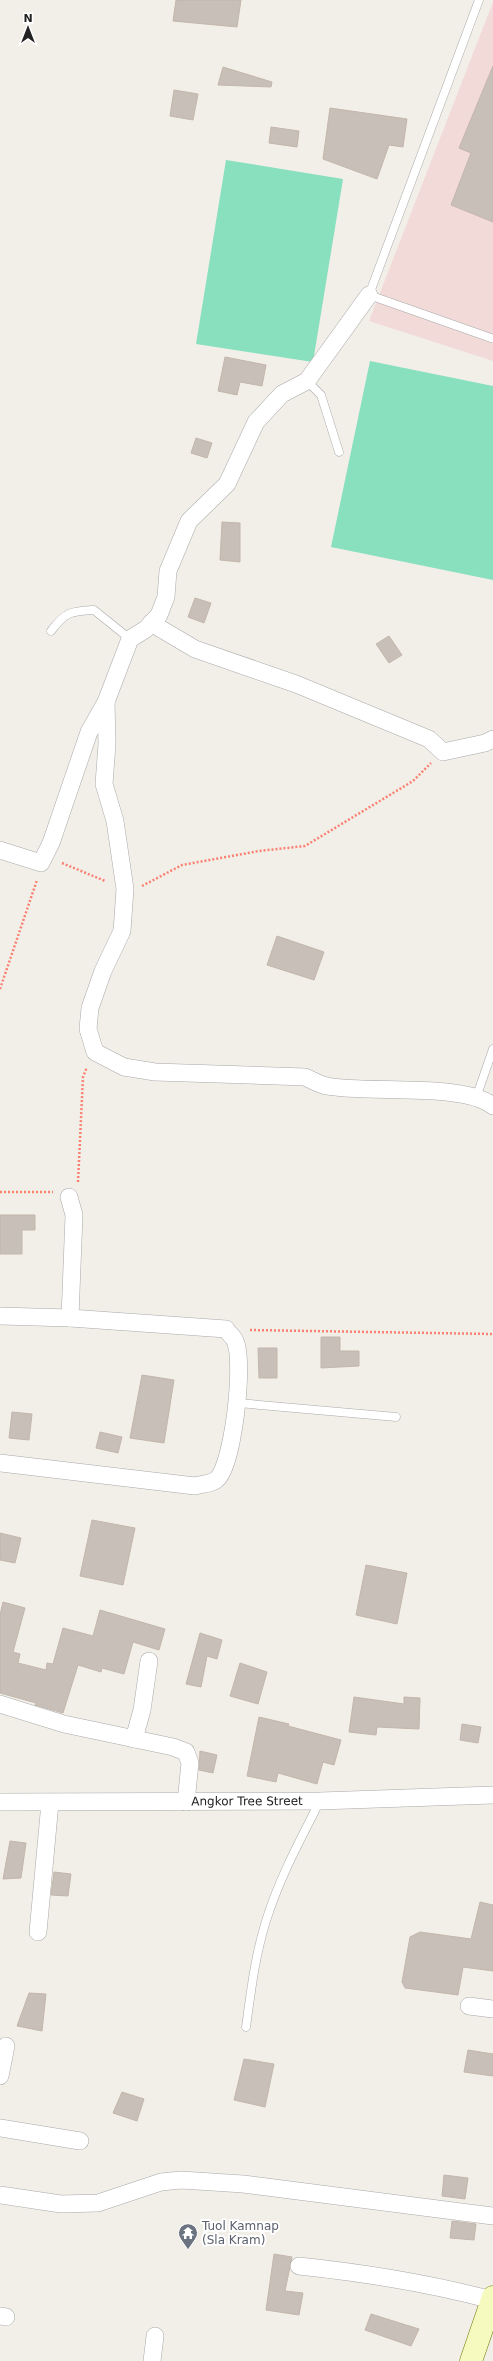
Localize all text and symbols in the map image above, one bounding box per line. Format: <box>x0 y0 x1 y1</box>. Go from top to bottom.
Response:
north arrow <box>8 8 48 48</box>
text: N <box>23 12 33 25</box>
street label: Angkor Tree Street <box>191 1794 303 1808</box>
place label: Tuol Kamnap (Sla Kram) <box>201 2219 279 2247</box>
temple icon: Tuol Kamnap (Sla Kram) <box>177 2222 199 2250</box>

